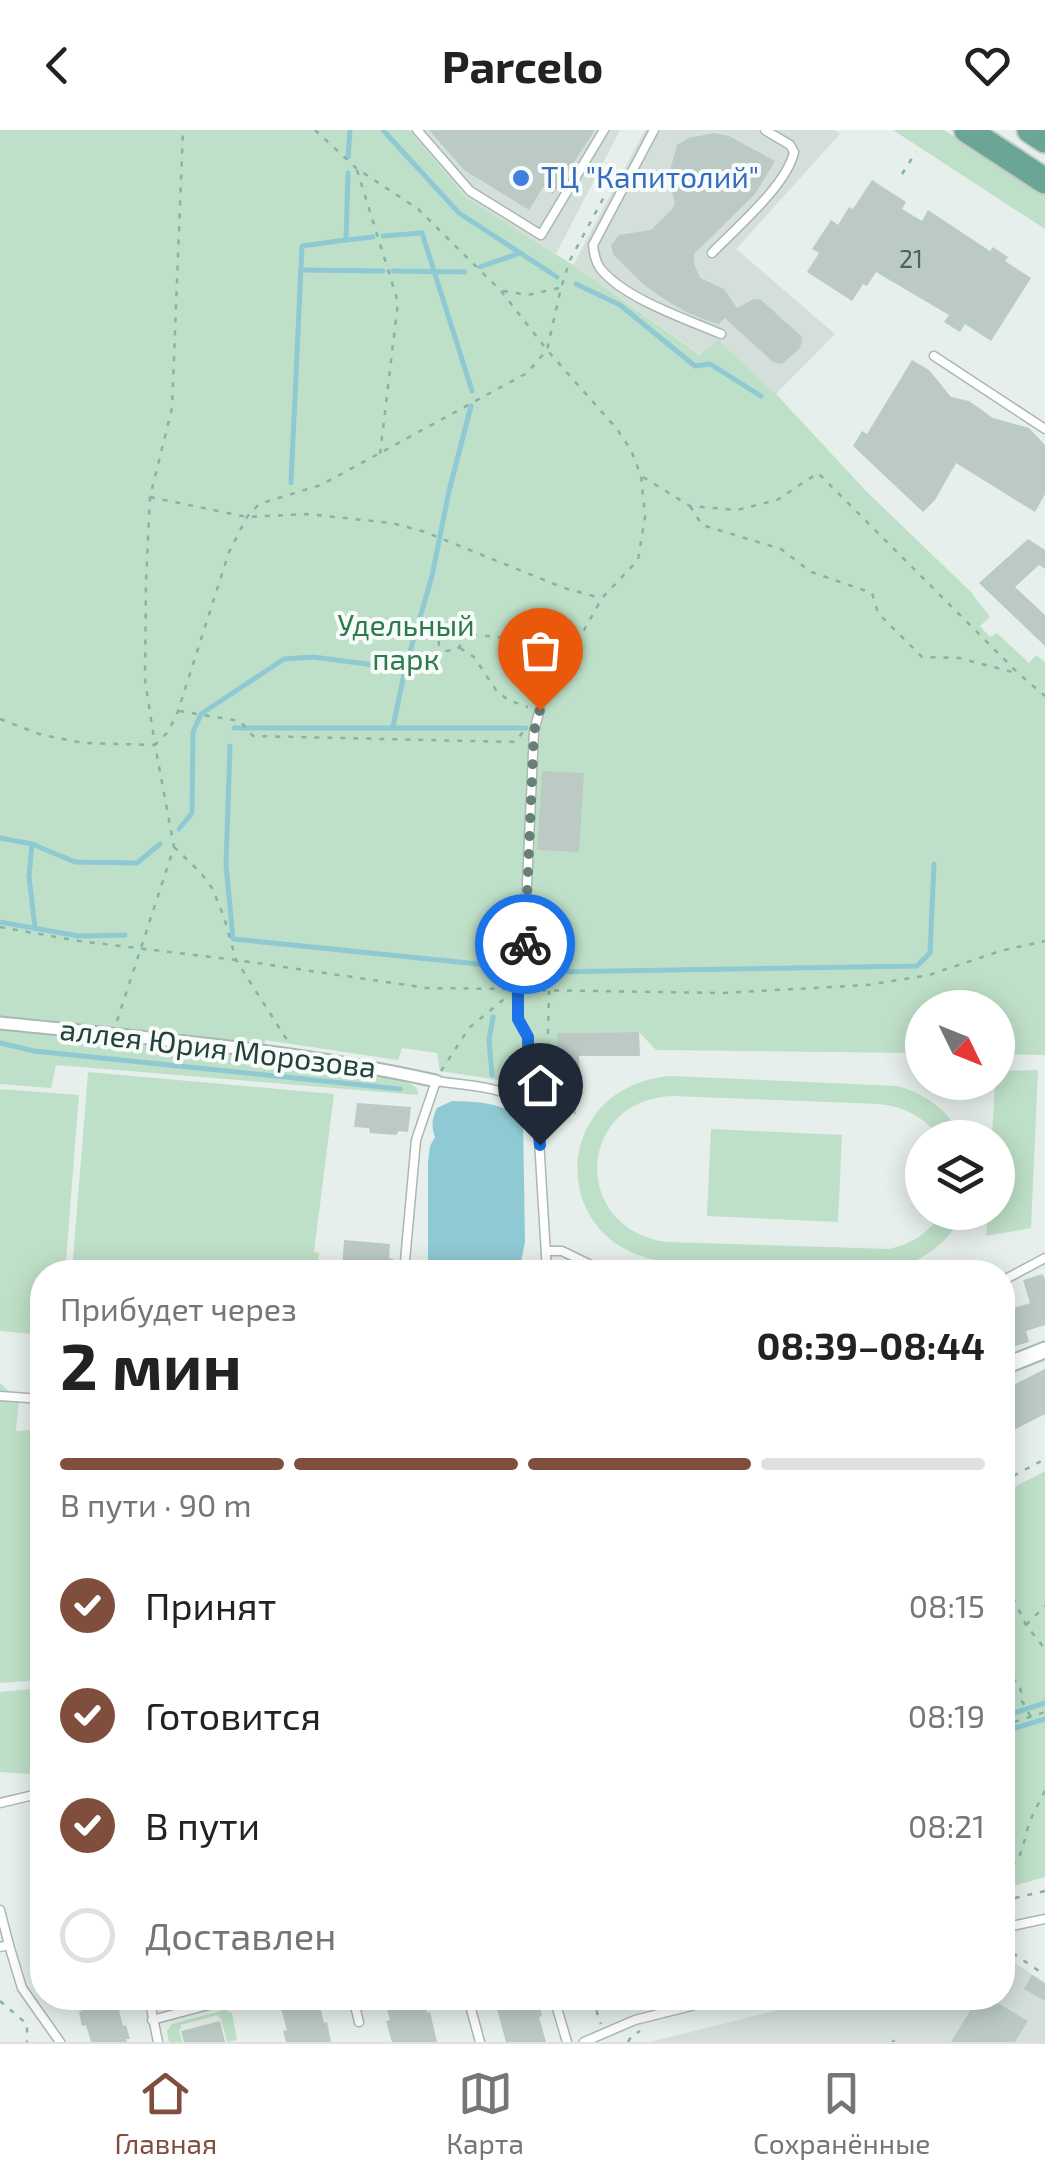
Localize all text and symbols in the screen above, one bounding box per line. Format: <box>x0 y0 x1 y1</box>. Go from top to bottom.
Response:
icon: back <box>30 38 85 93</box>
text: Parcelo <box>442 38 603 92</box>
icon: heart <box>960 38 1015 93</box>
place label: ТЦ "Капитолий" <box>541 158 759 194</box>
marker: ТЦ "Капитолий" <box>510 167 532 189</box>
house number: 21 <box>899 243 923 273</box>
park label: Удельный парк <box>337 606 475 676</box>
pin <box>498 608 583 711</box>
icon: bag <box>513 623 568 678</box>
courier <box>475 894 575 994</box>
icon: bike <box>498 917 553 972</box>
north arrow <box>905 990 1015 1100</box>
map controls <box>905 990 1015 1230</box>
street label: аллея Юрия Морозова <box>58 1010 378 1084</box>
pin <box>498 1043 583 1146</box>
icon: home <box>513 1058 568 1113</box>
button: layers <box>905 1120 1015 1230</box>
text: Прибудет через <box>60 1289 297 1327</box>
text: 08:39–08:44 <box>757 1322 985 1368</box>
text: 2 мин <box>60 1325 242 1403</box>
text: В пути · 90 m <box>60 1485 251 1523</box>
icon: check <box>60 1578 115 1633</box>
text: Принят <box>145 1582 276 1628</box>
text: 08:15 <box>909 1586 985 1624</box>
icon: check <box>60 1688 115 1743</box>
text: Готовится <box>145 1692 321 1738</box>
text: 08:19 <box>908 1696 985 1734</box>
icon: check <box>60 1798 115 1853</box>
text: В пути <box>145 1802 260 1848</box>
text: 08:21 <box>908 1806 985 1844</box>
text: Доставлен <box>145 1912 336 1958</box>
tab: Главная <box>115 2066 217 2160</box>
tab: Карта <box>446 2066 524 2160</box>
tab: Сохранённые <box>753 2066 930 2160</box>

